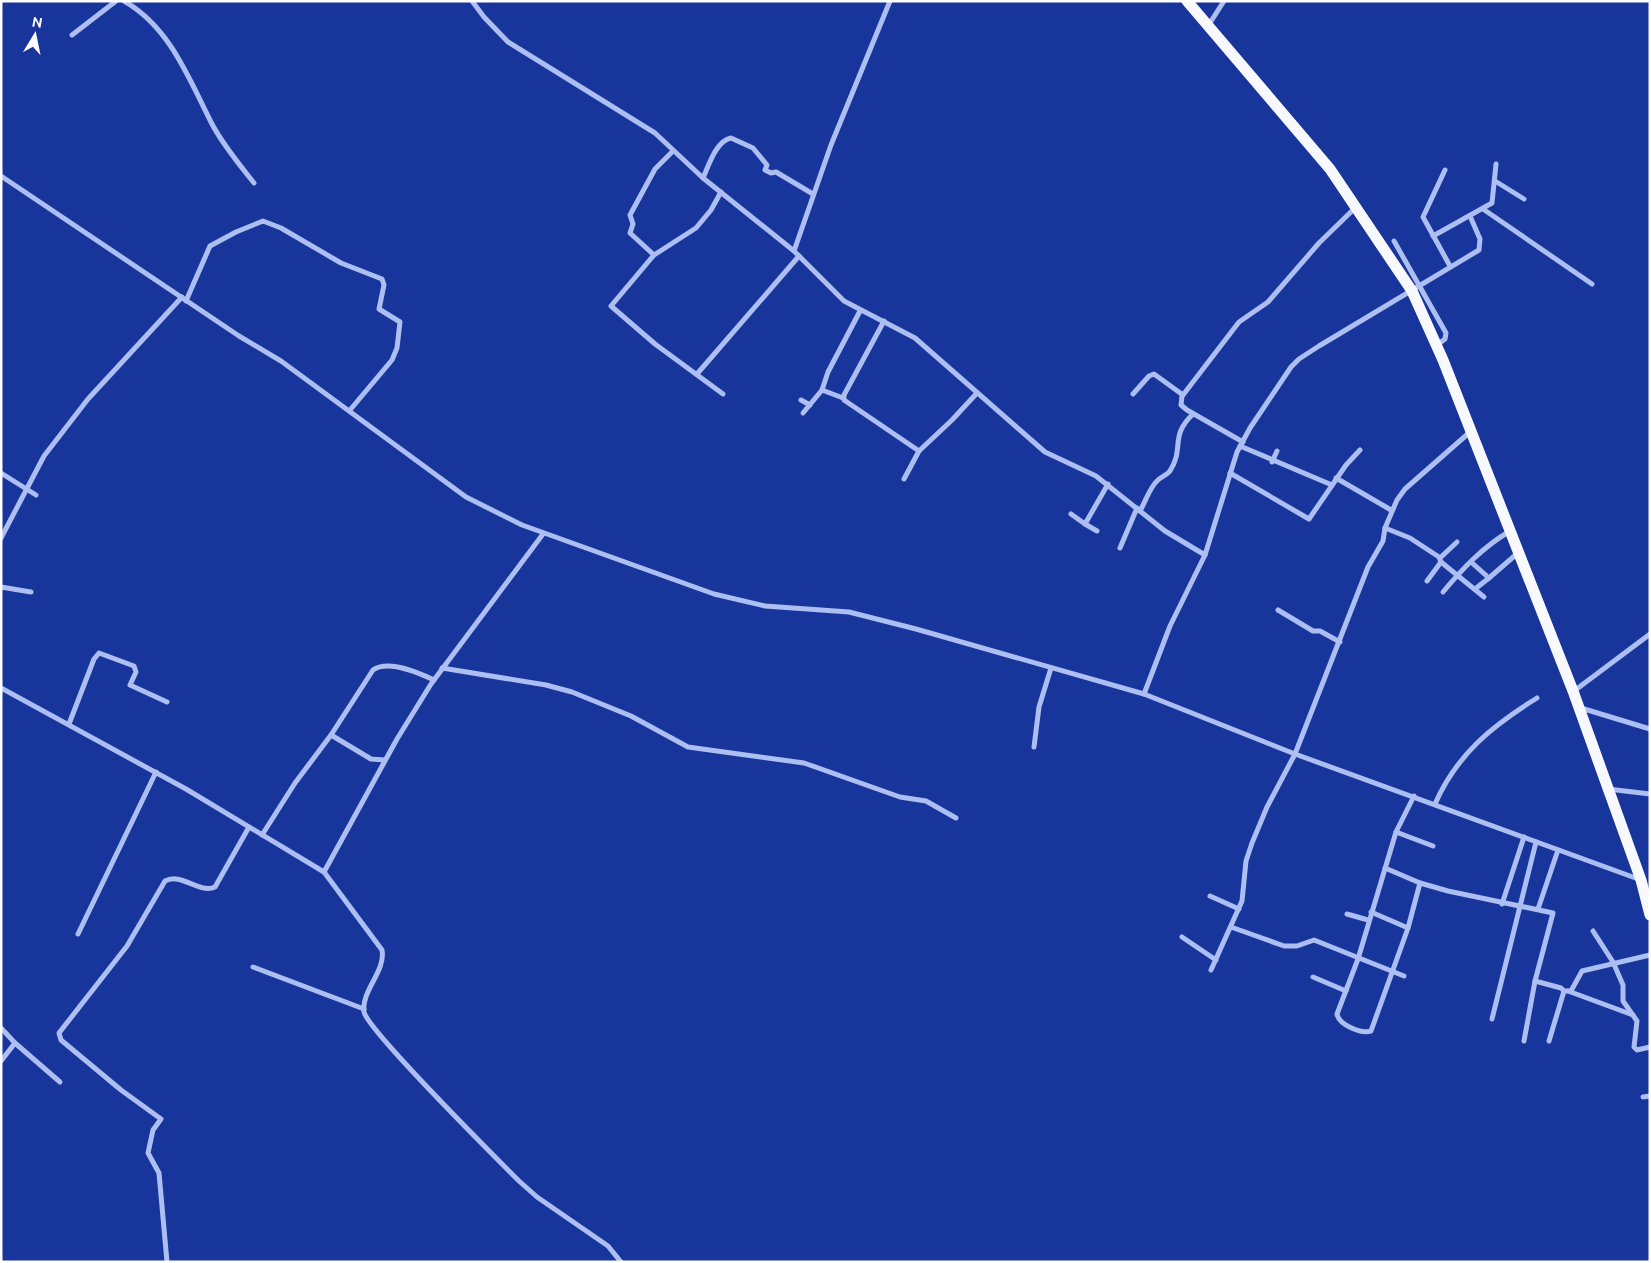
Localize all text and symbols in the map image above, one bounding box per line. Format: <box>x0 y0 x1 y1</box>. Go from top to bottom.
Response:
north arrow <box>10 10 60 60</box>
text: N <box>31 13 44 31</box>

